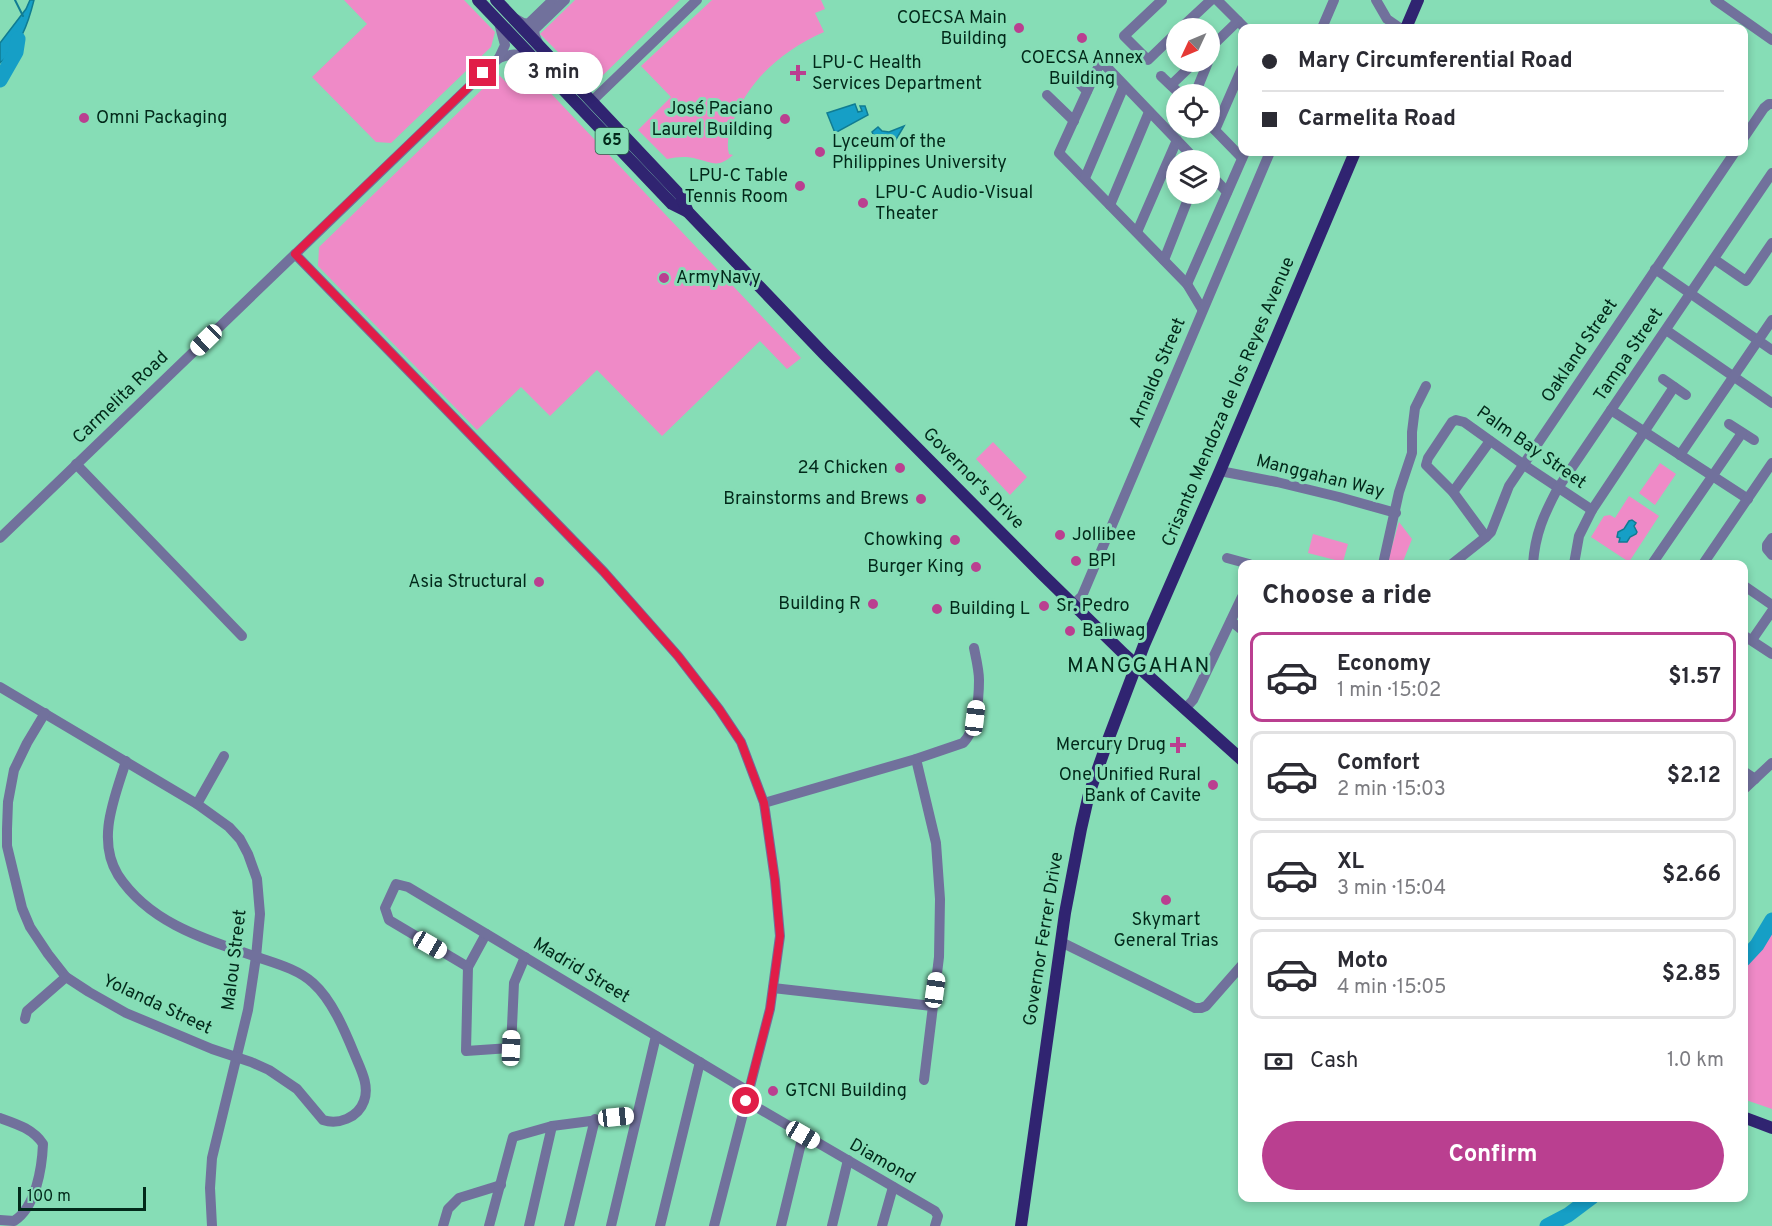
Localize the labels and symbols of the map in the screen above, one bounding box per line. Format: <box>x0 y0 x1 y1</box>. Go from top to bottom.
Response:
place label: COECSA Main Building <box>897 7 1007 51</box>
north arrow <box>1166 18 1220 72</box>
marker: COECSA Main Building <box>1012 21 1026 35</box>
marker: COECSA Annex Building <box>1075 31 1089 45</box>
place label: COECSA Annex Building <box>1021 47 1143 91</box>
callout: 3 min <box>504 52 603 94</box>
place label: LPU-C Health Services Department <box>812 52 982 96</box>
route end <box>469 59 496 86</box>
marker: LPU-C Health Services Department <box>789 64 807 82</box>
place label: José Paciano Laurel Building <box>652 98 773 142</box>
place label: Omni Packaging <box>96 107 227 130</box>
marker: Omni Packaging <box>77 111 91 125</box>
marker: José Paciano Laurel Building <box>778 112 792 126</box>
road number: 65 <box>596 128 628 154</box>
place label: Lyceum of the Philippines University <box>832 131 1007 175</box>
marker: Lyceum of the Philippines University <box>813 145 827 159</box>
place label: LPU-C Table Tennis Room <box>684 165 788 209</box>
marker: LPU-C Table Tennis Room <box>793 179 807 193</box>
place label: LPU-C Audio-Visual Theater <box>875 182 1033 226</box>
marker: LPU-C Audio-Visual Theater <box>856 196 870 210</box>
street label: Crisanto Mendoza de los Reyes Avenue <box>1157 254 1301 550</box>
place label: ArmyNavy <box>676 267 761 290</box>
marker: ArmyNavy <box>657 271 671 285</box>
street label: Oakland Street <box>1537 295 1623 407</box>
street label: Tampa Street <box>1589 304 1669 406</box>
street label: Arnaldo Street <box>1124 314 1192 432</box>
car <box>187 321 225 359</box>
street label: Carmelita Road <box>68 346 174 450</box>
street label: Palm Bay Street <box>1471 401 1591 495</box>
street label: Governor's Drive <box>917 423 1029 535</box>
street label: Manggahan Way <box>1253 450 1387 504</box>
place label: 24 Chicken <box>797 457 888 480</box>
marker: 24 Chicken <box>893 461 907 475</box>
place label: Brainstorms and Brews <box>723 488 909 511</box>
marker: Brainstorms and Brews <box>914 492 928 506</box>
place label: Jollibee <box>1072 524 1136 547</box>
marker: Jollibee <box>1053 528 1067 542</box>
place label: Chowking <box>864 529 943 552</box>
marker: Chowking <box>948 533 962 547</box>
place label: BPI <box>1088 550 1116 573</box>
marker: BPI <box>1069 554 1083 568</box>
place label: Burger King <box>867 556 964 579</box>
marker: Burger King <box>969 560 983 574</box>
place label: Asia Structural <box>408 571 527 594</box>
marker: Asia Structural <box>532 575 546 589</box>
place label: Building R <box>778 593 861 616</box>
place label: Sr. Pedro <box>1056 595 1130 618</box>
marker: Building R <box>866 597 880 611</box>
place label: Building L <box>949 598 1030 621</box>
marker: Sr. Pedro <box>1037 599 1051 613</box>
marker: Building L <box>930 602 944 616</box>
place label: Baliwag <box>1082 620 1145 643</box>
marker: Baliwag <box>1063 624 1077 638</box>
district label: MANGGAHAN <box>1067 653 1211 680</box>
car <box>964 699 986 737</box>
place label: Mercury Drug <box>1056 734 1166 757</box>
marker: Mercury Drug <box>1171 738 1185 752</box>
place label: One Unified Rural Bank of Cavite <box>1059 764 1201 808</box>
marker: One Unified Rural Bank of Cavite <box>1206 778 1220 792</box>
street label: Governor Ferrer Drive <box>1019 850 1069 1028</box>
marker: Skymart General Trias <box>1159 893 1173 907</box>
street label: Malou Street <box>217 908 253 1012</box>
place label: Skymart General Trias <box>1113 909 1219 953</box>
car <box>410 928 450 962</box>
street label: Madrid Street <box>528 933 634 1009</box>
street label: Yolanda Street <box>99 970 215 1040</box>
car <box>924 971 946 1009</box>
car <box>501 1030 521 1066</box>
place label: GTCNI Building <box>785 1080 907 1103</box>
marker: GTCNI Building <box>766 1084 780 1098</box>
route start <box>732 1087 759 1114</box>
car <box>597 1106 635 1128</box>
car <box>783 1118 823 1152</box>
street label: Diamond <box>845 1134 919 1190</box>
scale bar <box>18 1184 146 1212</box>

